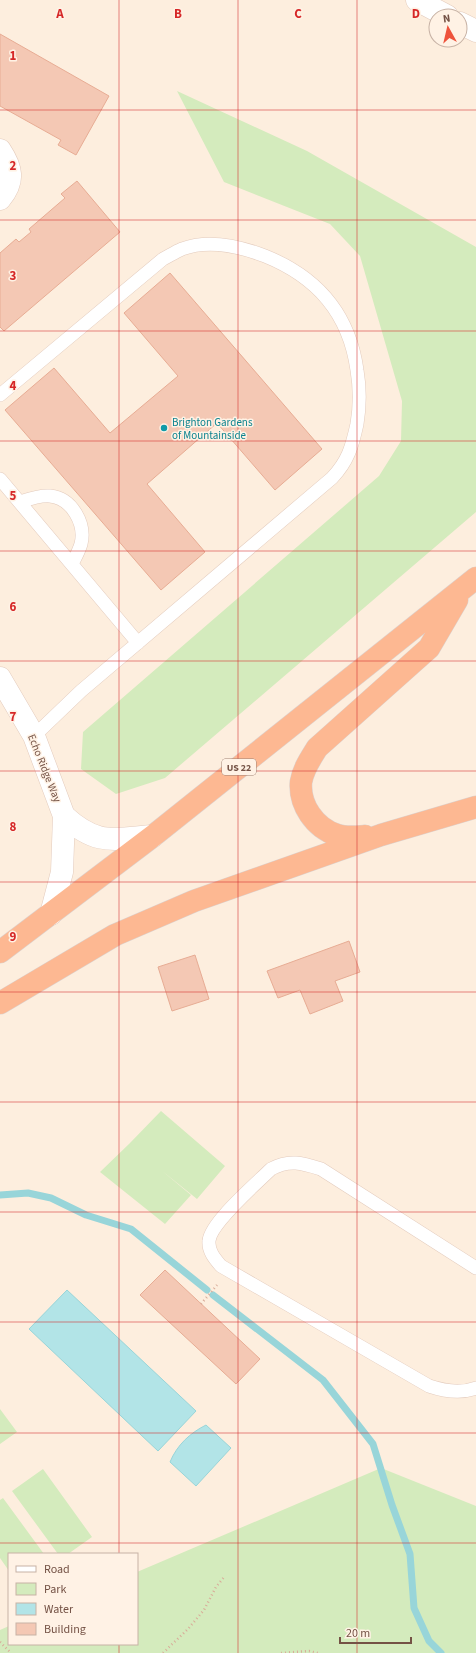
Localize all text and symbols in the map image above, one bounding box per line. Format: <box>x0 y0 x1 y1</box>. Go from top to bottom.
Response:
text: A <box>55 5 64 23</box>
text: B <box>174 5 182 23</box>
text: C <box>294 5 302 23</box>
text: D <box>412 5 420 23</box>
north arrow <box>428 8 468 48</box>
text: N <box>442 11 451 27</box>
text: 1 <box>10 47 17 65</box>
text: 2 <box>10 157 17 175</box>
text: 3 <box>10 267 17 285</box>
text: 4 <box>10 377 17 395</box>
place label: Brighton Gardens of Mountainside <box>172 415 253 443</box>
marker: Brighton Gardens of Mountainside <box>159 423 169 433</box>
text: 5 <box>10 487 17 505</box>
text: 6 <box>10 598 17 616</box>
text: 7 <box>10 708 17 726</box>
street label: Echo Ridge Way <box>24 732 65 804</box>
road number: US 22 <box>222 759 256 775</box>
text: 8 <box>10 818 17 836</box>
text: 9 <box>10 928 17 946</box>
legend <box>8 1553 138 1645</box>
text: Road <box>44 1561 70 1578</box>
text: Park <box>44 1581 66 1598</box>
text: Water <box>44 1601 74 1618</box>
scale bar <box>340 1619 411 1645</box>
text: Building <box>44 1621 86 1638</box>
text: 20 m <box>346 1625 370 1642</box>

